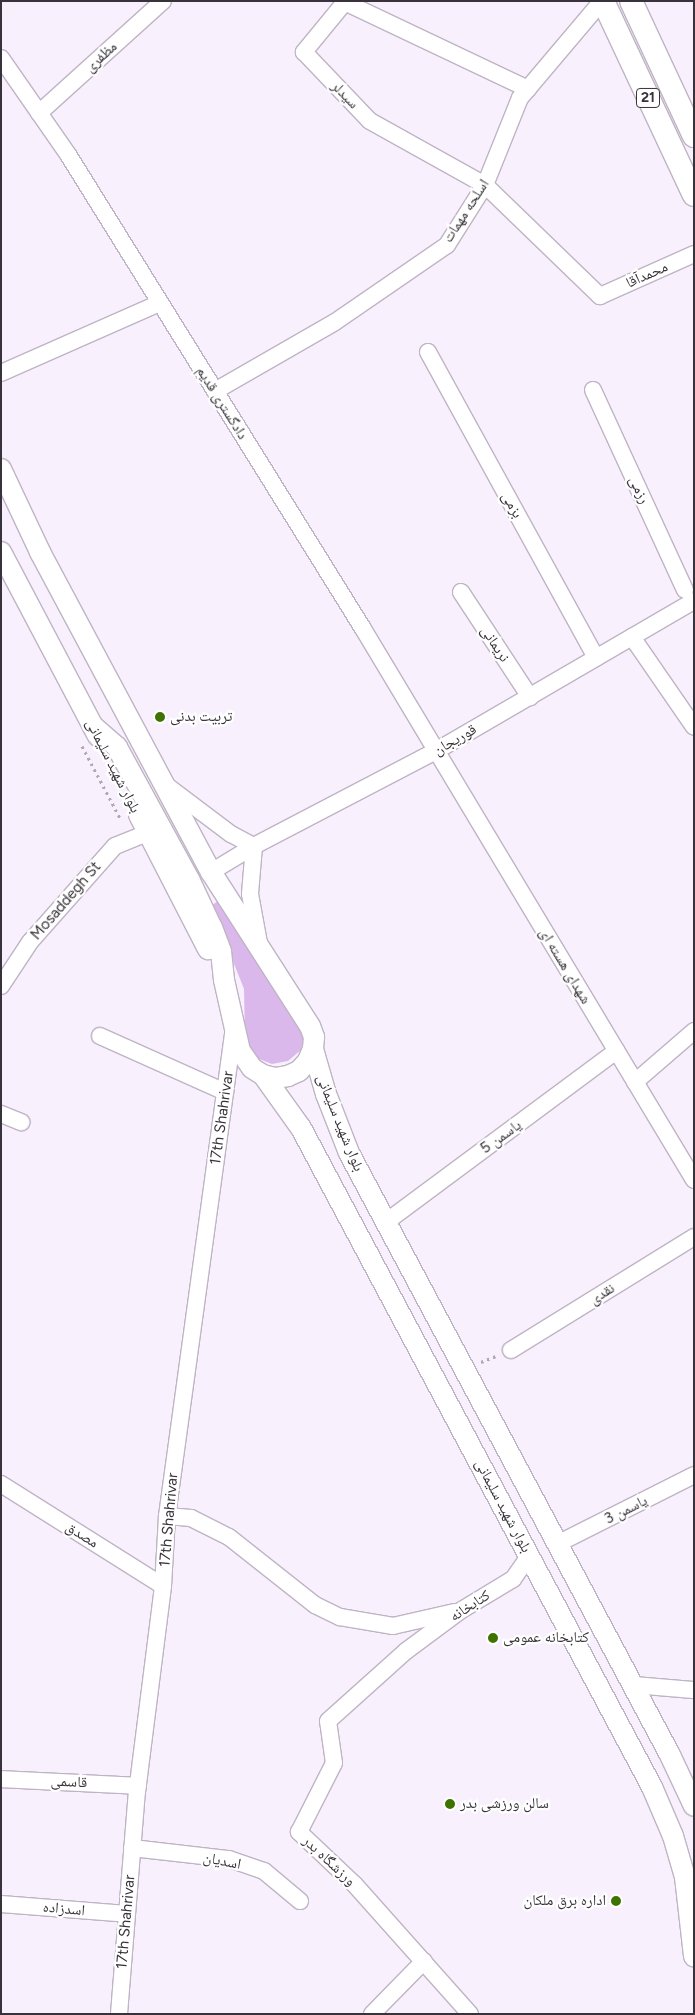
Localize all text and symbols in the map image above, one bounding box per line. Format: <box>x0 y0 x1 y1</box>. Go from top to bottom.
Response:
street label: مظفری <box>81 38 121 76</box>
street label: سیدلر <box>328 77 362 113</box>
road number: 21 <box>636 86 660 110</box>
street label: اسلحه مهمات <box>439 176 493 246</box>
street label: محمدآقا <box>623 258 671 292</box>
street label: دادگستری قدیم <box>192 363 252 443</box>
street label: رزمی <box>625 473 653 507</box>
street label: بزمی <box>498 489 526 521</box>
street label: نریمانی <box>477 622 513 666</box>
place label: تربیت بدنی <box>170 708 232 726</box>
marker: تربیت بدنی <box>154 711 166 723</box>
street label: بلوار شهید سلیمانی <box>82 716 144 816</box>
street label: قوریجان <box>430 720 480 760</box>
street label: Mosaddegh St <box>27 858 105 944</box>
street label: شهدای هسته ای <box>535 925 595 1007</box>
street label: 17th Shahrivar <box>207 1070 237 1166</box>
street label: بلوار شهید سلیمانی <box>312 1072 368 1174</box>
street label: یاسمن 5 <box>477 1116 525 1158</box>
street label: نقدی <box>586 1279 618 1309</box>
street label: بلوار شهید سلیمانی <box>471 1456 535 1556</box>
street label: 17th Shahrivar <box>156 1472 182 1568</box>
street label: یاسمن 3 <box>602 1492 650 1528</box>
street label: مصدق <box>62 1518 102 1552</box>
street label: کتابخانه <box>447 1586 493 1626</box>
place label: کتابخانه عمومی <box>503 1629 589 1647</box>
marker: کتابخانه عمومی <box>487 1632 499 1644</box>
street label: قاسمی <box>50 1772 88 1792</box>
place label: سالن ورزشی بدر <box>460 1795 549 1813</box>
marker: سالن ورزشی بدر <box>444 1798 456 1810</box>
street label: ورزشگاه بدر <box>299 1832 359 1890</box>
street label: اسدیان <box>201 1849 243 1873</box>
street label: 17th Shahrivar <box>113 1874 139 1970</box>
place label: اداره برق ملکان <box>523 1892 606 1910</box>
marker: اداره برق ملکان <box>610 1895 622 1907</box>
street label: اسدزاده <box>42 1898 86 1920</box>

